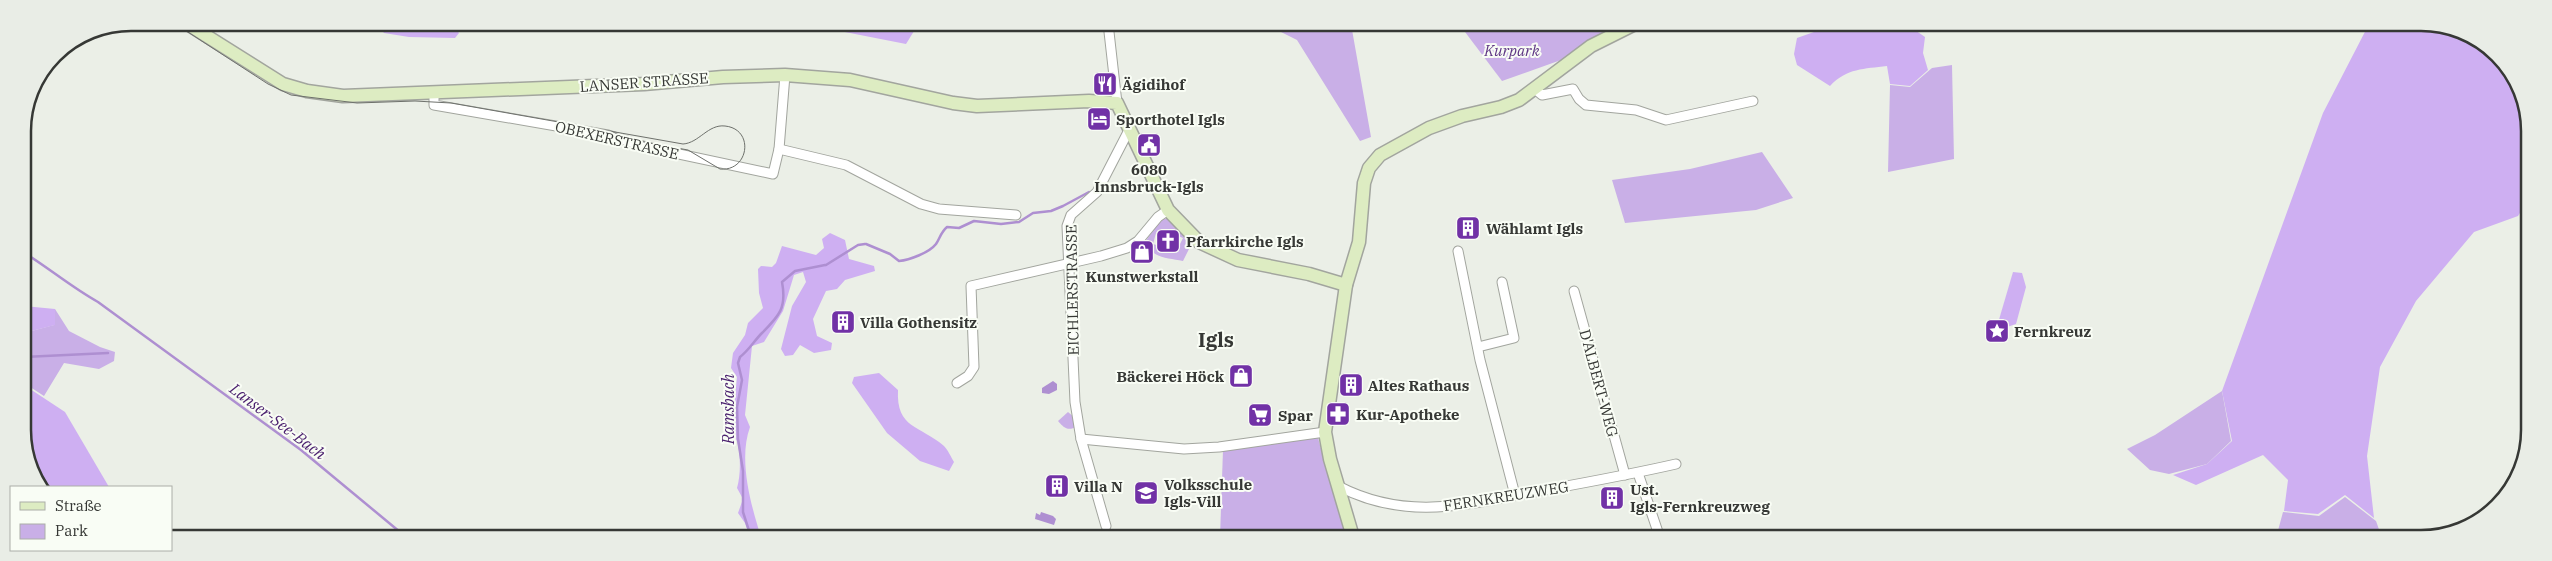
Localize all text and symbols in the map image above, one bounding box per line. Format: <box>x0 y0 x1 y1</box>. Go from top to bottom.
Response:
park label: Kurpark <box>1483 41 1540 60</box>
street label: LANSER STRASSE <box>579 68 709 96</box>
restaurant icon: Ägidihof <box>1092 71 1118 97</box>
place label: Ägidihof <box>1122 75 1186 94</box>
hotel icon: Sporthotel Igls <box>1086 106 1112 132</box>
place label: Sporthotel Igls <box>1116 110 1225 129</box>
street label: OBEXERSTRASSE <box>553 117 681 163</box>
public building icon: 6080 Innsbruck-Igls <box>1136 132 1162 158</box>
place label: 6080 Innsbruck-Igls <box>1094 160 1204 196</box>
building icon: Wählamt Igls <box>1455 215 1481 241</box>
place label: Wählamt Igls <box>1486 219 1583 238</box>
street label: EICHLERSTRASSE <box>1061 224 1083 356</box>
church icon: Pfarrkirche Igls <box>1155 228 1181 254</box>
place label: Pfarrkirche Igls <box>1186 232 1304 251</box>
shop icon: Kunstwerkstall <box>1129 239 1155 265</box>
place label: Kunstwerkstall <box>1086 267 1199 286</box>
building icon: Villa Gothensitz <box>830 309 856 335</box>
place label: Villa Gothensitz <box>860 313 977 332</box>
place icon: Fernkreuz <box>1984 318 2010 344</box>
place label: Fernkreuz <box>2014 322 2092 341</box>
district label: Igls <box>1198 326 1234 353</box>
street label: D'ALBERT-WEG <box>1575 327 1623 439</box>
shop icon: Bäckerei Höck <box>1228 363 1254 389</box>
place label: Bäckerei Höck <box>1116 367 1225 386</box>
building icon: Altes Rathaus <box>1338 372 1364 398</box>
water label: Ramsbach <box>718 374 738 445</box>
place label: Altes Rathaus <box>1368 376 1469 395</box>
water label: Lanser-See-Bach <box>225 378 330 464</box>
pharmacy icon: Kur-Apotheke <box>1325 401 1351 427</box>
supermarket icon: Spar <box>1247 402 1273 428</box>
place label: Kur-Apotheke <box>1356 405 1460 424</box>
place label: Spar <box>1278 406 1314 425</box>
building icon: Villa N <box>1044 473 1070 499</box>
place label: Volksschule Igls-Vill <box>1164 475 1252 511</box>
place label: Villa N <box>1074 477 1123 496</box>
street label: FERNKREUZWEG <box>1442 477 1570 515</box>
school or university icon: Volksschule Igls-Vill <box>1133 480 1159 506</box>
place label: Ust. Igls-Fernkreuzweg <box>1630 480 1770 516</box>
building icon: Ust. Igls-Fernkreuzweg <box>1599 485 1625 511</box>
legend <box>10 486 172 551</box>
text: Straße <box>55 496 102 515</box>
text: Park <box>55 521 88 540</box>

